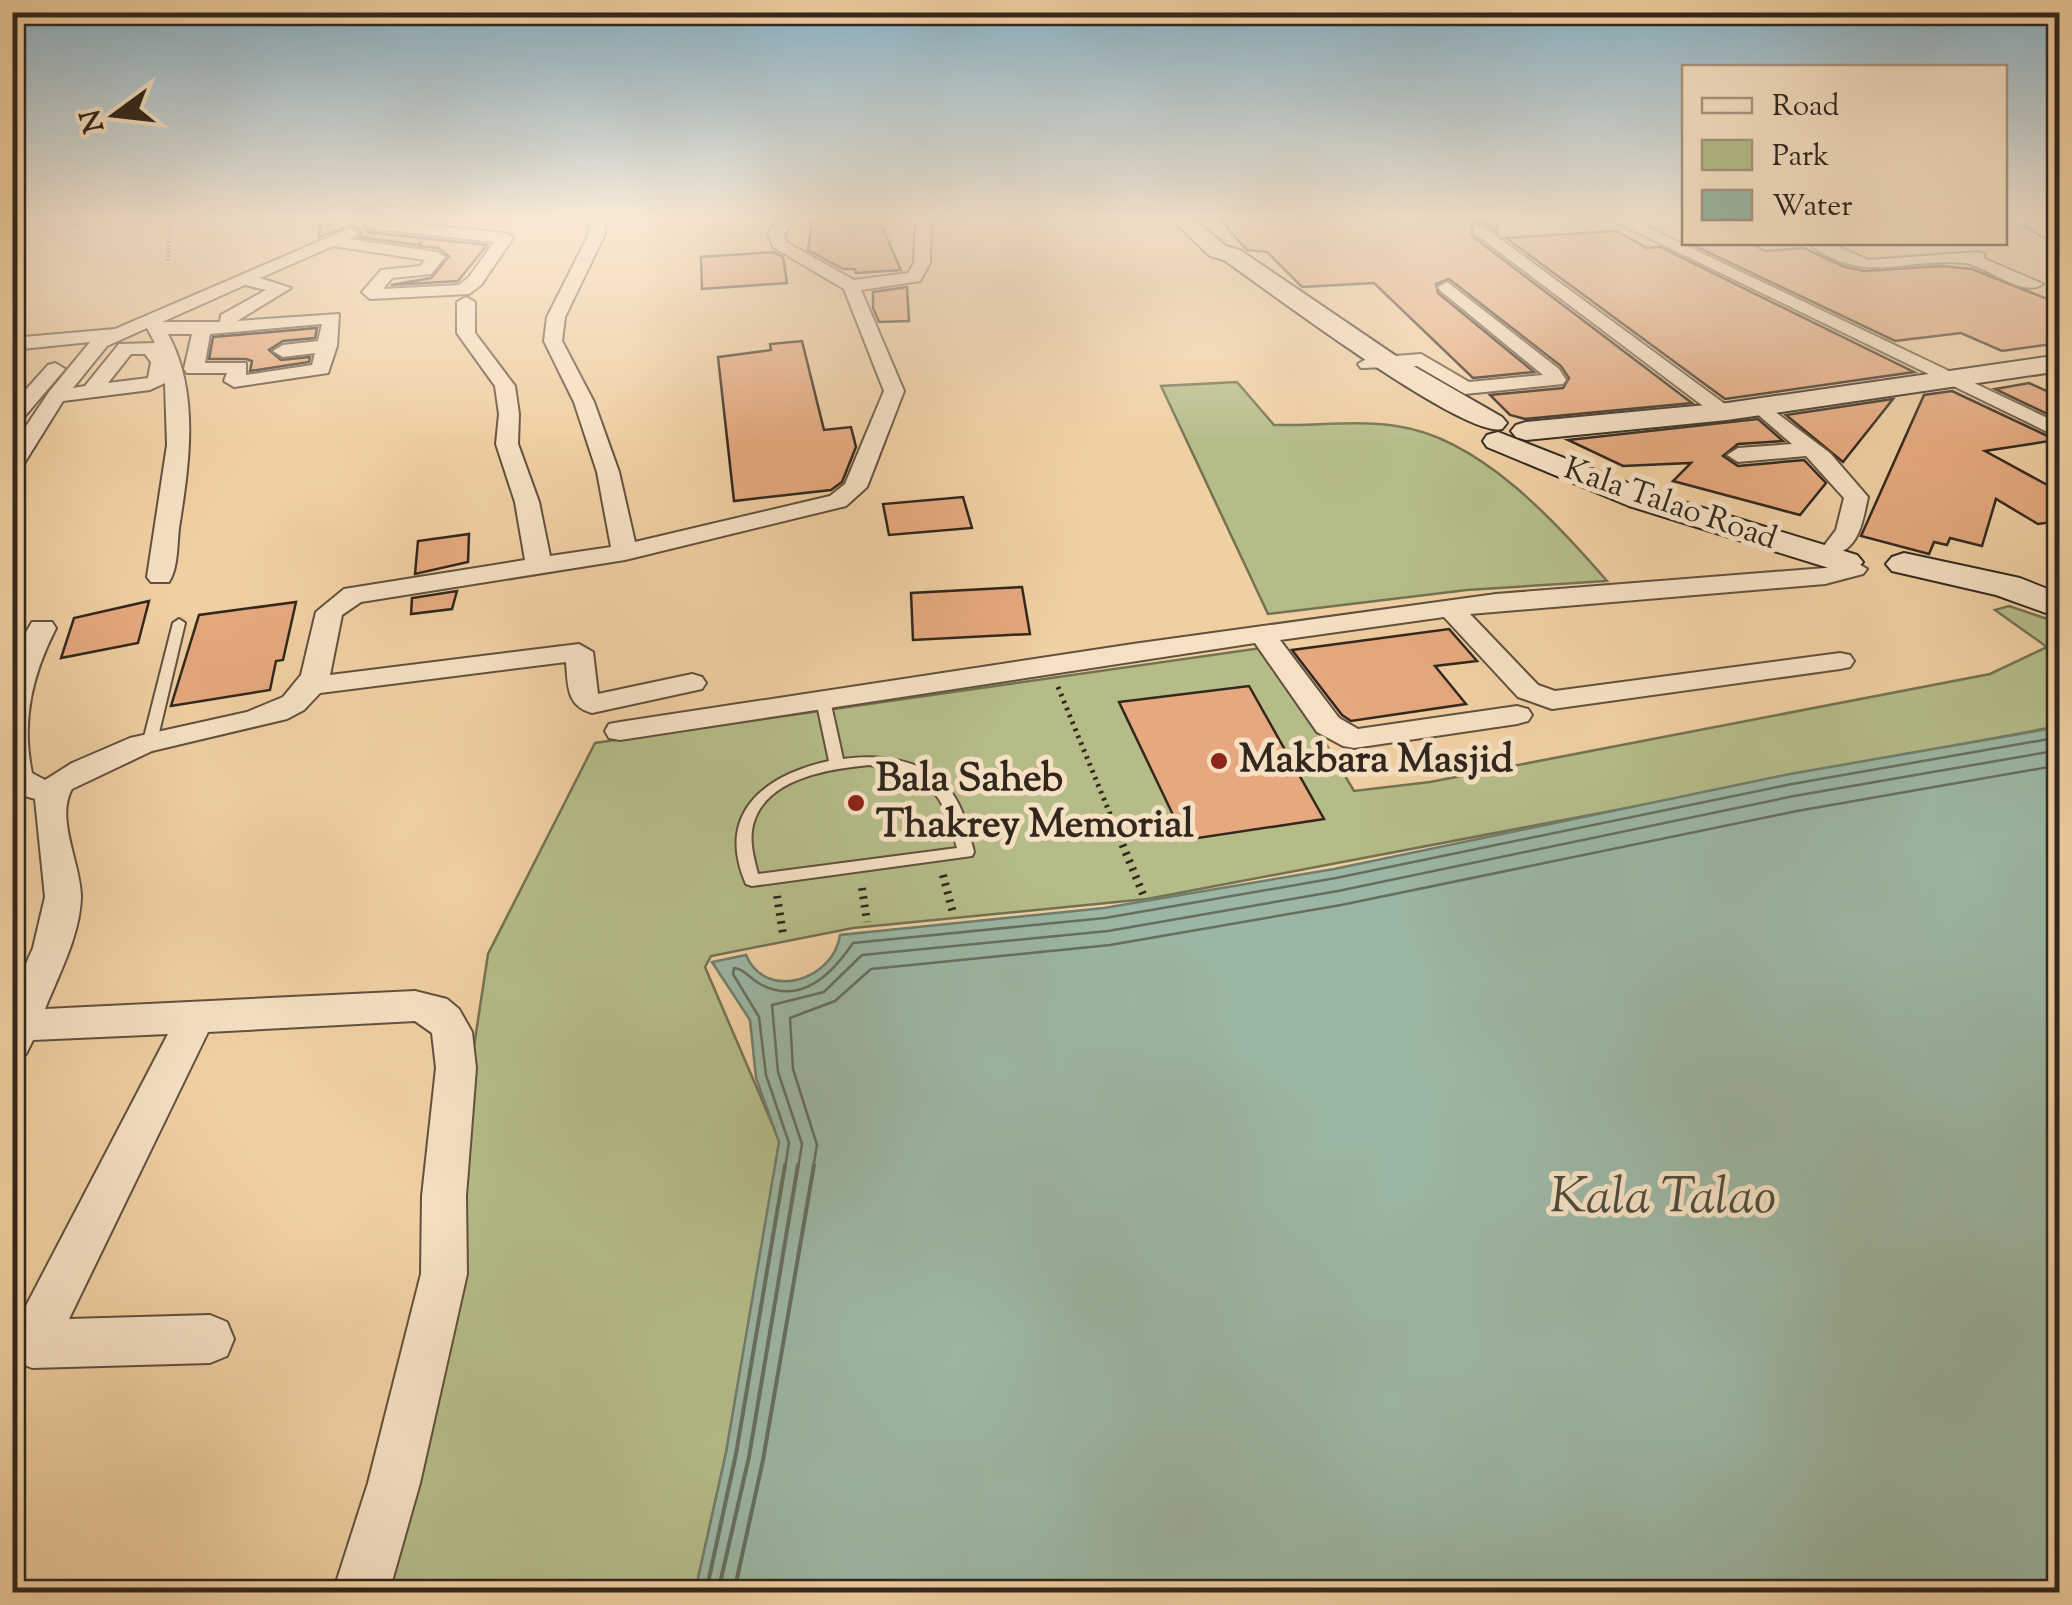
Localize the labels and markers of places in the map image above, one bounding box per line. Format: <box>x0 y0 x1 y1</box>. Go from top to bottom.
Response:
place label: Makbara Masjid <box>1239 733 1514 790</box>
marker: Makbara Masjid <box>1208 750 1230 772</box>
place label: Bala Saheb Thakrey Memorial <box>876 752 1195 855</box>
marker: Bala Saheb Thakrey Memorial <box>845 792 867 814</box>

